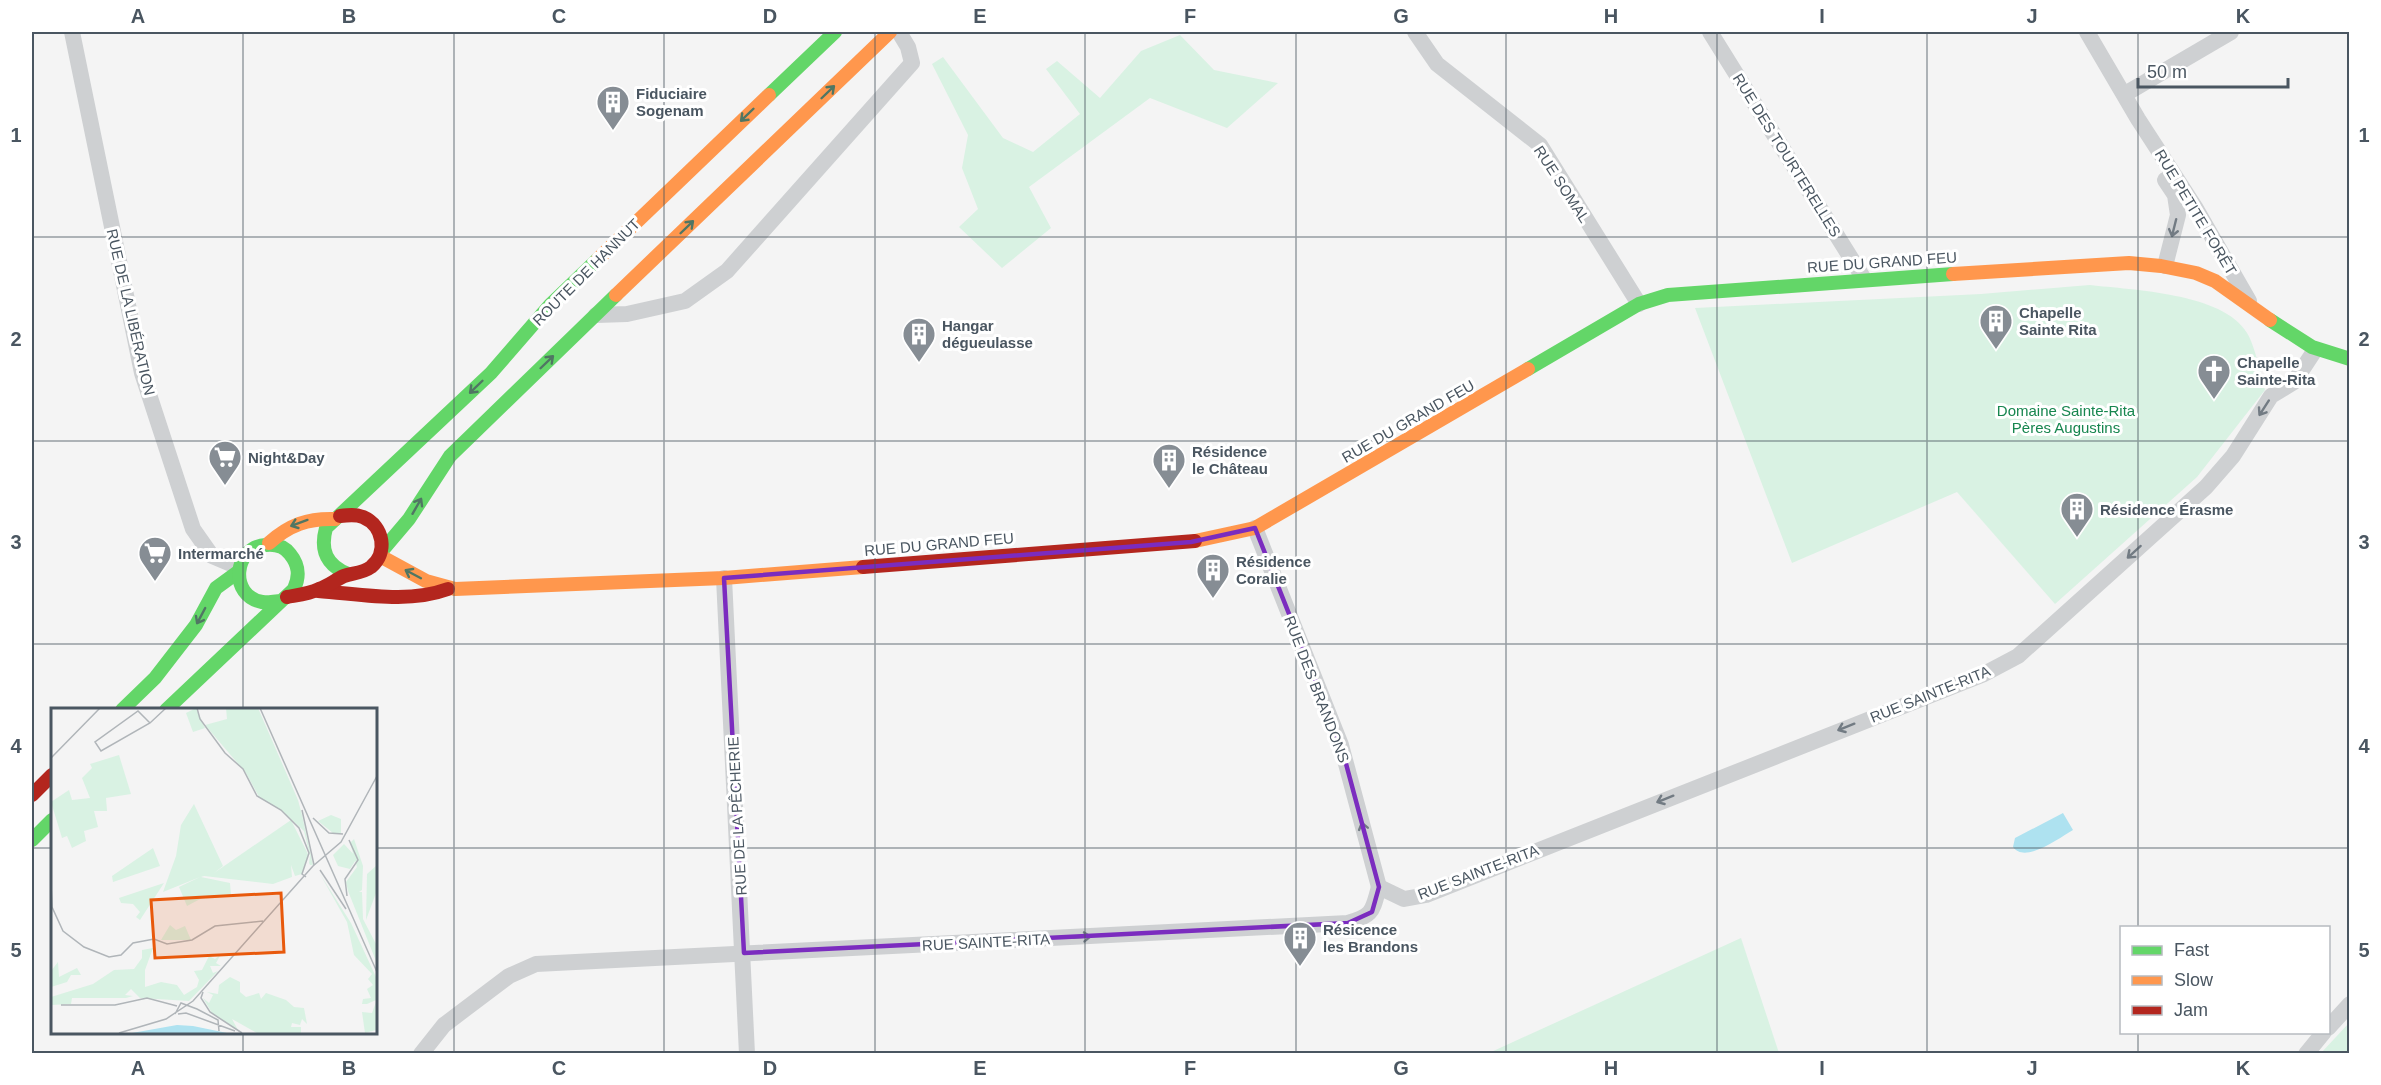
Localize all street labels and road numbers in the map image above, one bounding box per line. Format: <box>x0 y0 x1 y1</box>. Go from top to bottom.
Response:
street label: RUE DES TOURTERELLES <box>1730 70 1844 240</box>
street label: RUE SOMAL <box>1531 142 1593 226</box>
street label: RUE PETITE FORÊT <box>2152 146 2240 278</box>
street label: ROUTE DE HANNUT <box>529 215 643 329</box>
street label: RUE DE LA LIBÉRATION <box>104 227 158 397</box>
street label: RUE DU GRAND FEU <box>1807 248 1957 276</box>
street label: RUE DU GRAND FEU <box>1339 376 1477 466</box>
street label: RUE DU GRAND FEU <box>864 529 1014 559</box>
street label: RUE DES BRANDONS <box>1281 613 1353 765</box>
street label: RUE SAINTE-RITA <box>1867 662 1993 726</box>
street label: RUE DE LA PÊCHERIE <box>724 736 750 896</box>
street label: RUE SAINTE-RITA <box>1415 841 1541 903</box>
street label: RUE SAINTE-RITA <box>922 930 1050 954</box>

